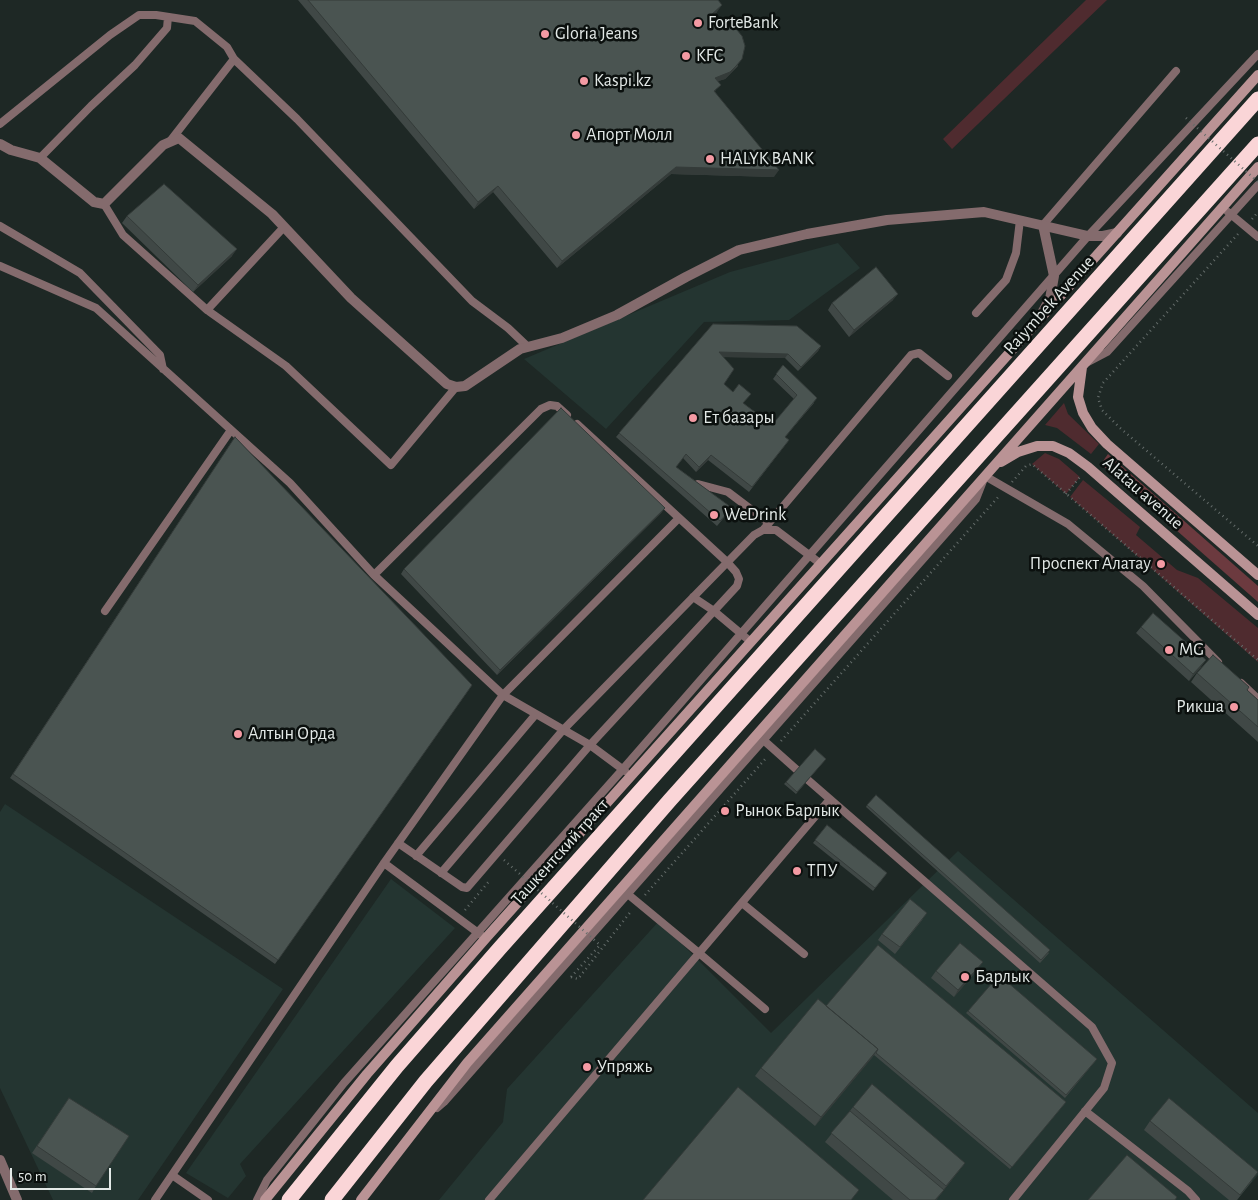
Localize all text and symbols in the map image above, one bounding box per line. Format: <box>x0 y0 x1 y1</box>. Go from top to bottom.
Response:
place label: ForteBank <box>708 12 778 34</box>
marker: ForteBank <box>692 17 704 29</box>
place label: Gloria Jeans <box>555 23 638 45</box>
marker: Gloria Jeans <box>539 28 551 40</box>
place label: KFC <box>696 45 723 67</box>
marker: KFC <box>680 50 692 62</box>
place label: Kaspi.kz <box>594 70 651 92</box>
marker: Kaspi.kz <box>578 75 590 87</box>
place label: Апорт Молл <box>586 124 673 146</box>
marker: Апорт Молл <box>570 129 582 141</box>
place label: HALYK BANK <box>720 148 814 170</box>
marker: HALYK BANK <box>704 153 716 165</box>
street label: Raiymbek Avenue <box>999 251 1099 359</box>
place label: Ет базары <box>703 407 775 429</box>
marker: Ет базары <box>687 412 699 424</box>
street label: Alatau avenue <box>1098 452 1188 534</box>
place label: WeDrink <box>724 504 786 526</box>
marker: WeDrink <box>708 509 720 521</box>
place label: Проспект Алатау <box>1030 553 1151 575</box>
marker: Проспект Алатау <box>1155 558 1167 570</box>
place label: MG <box>1179 639 1204 661</box>
marker: MG <box>1163 644 1175 656</box>
place label: Рикша <box>1176 696 1224 718</box>
marker: Рикша <box>1228 701 1240 713</box>
place label: Алтын Орда <box>248 723 335 745</box>
marker: Алтын Орда <box>232 728 244 740</box>
street label: Ташкентский тракт <box>507 794 613 910</box>
place label: Рынок Барлык <box>735 800 840 822</box>
marker: Рынок Барлык <box>719 805 731 817</box>
place label: ТПУ <box>807 860 838 882</box>
marker: ТПУ <box>791 865 803 877</box>
place label: Барлык <box>975 966 1030 988</box>
marker: Барлык <box>959 971 971 983</box>
place label: Упряжь <box>597 1056 652 1078</box>
marker: Упряжь <box>581 1061 593 1073</box>
scale bar <box>12 1158 114 1190</box>
text: 50 m <box>18 1169 47 1184</box>

